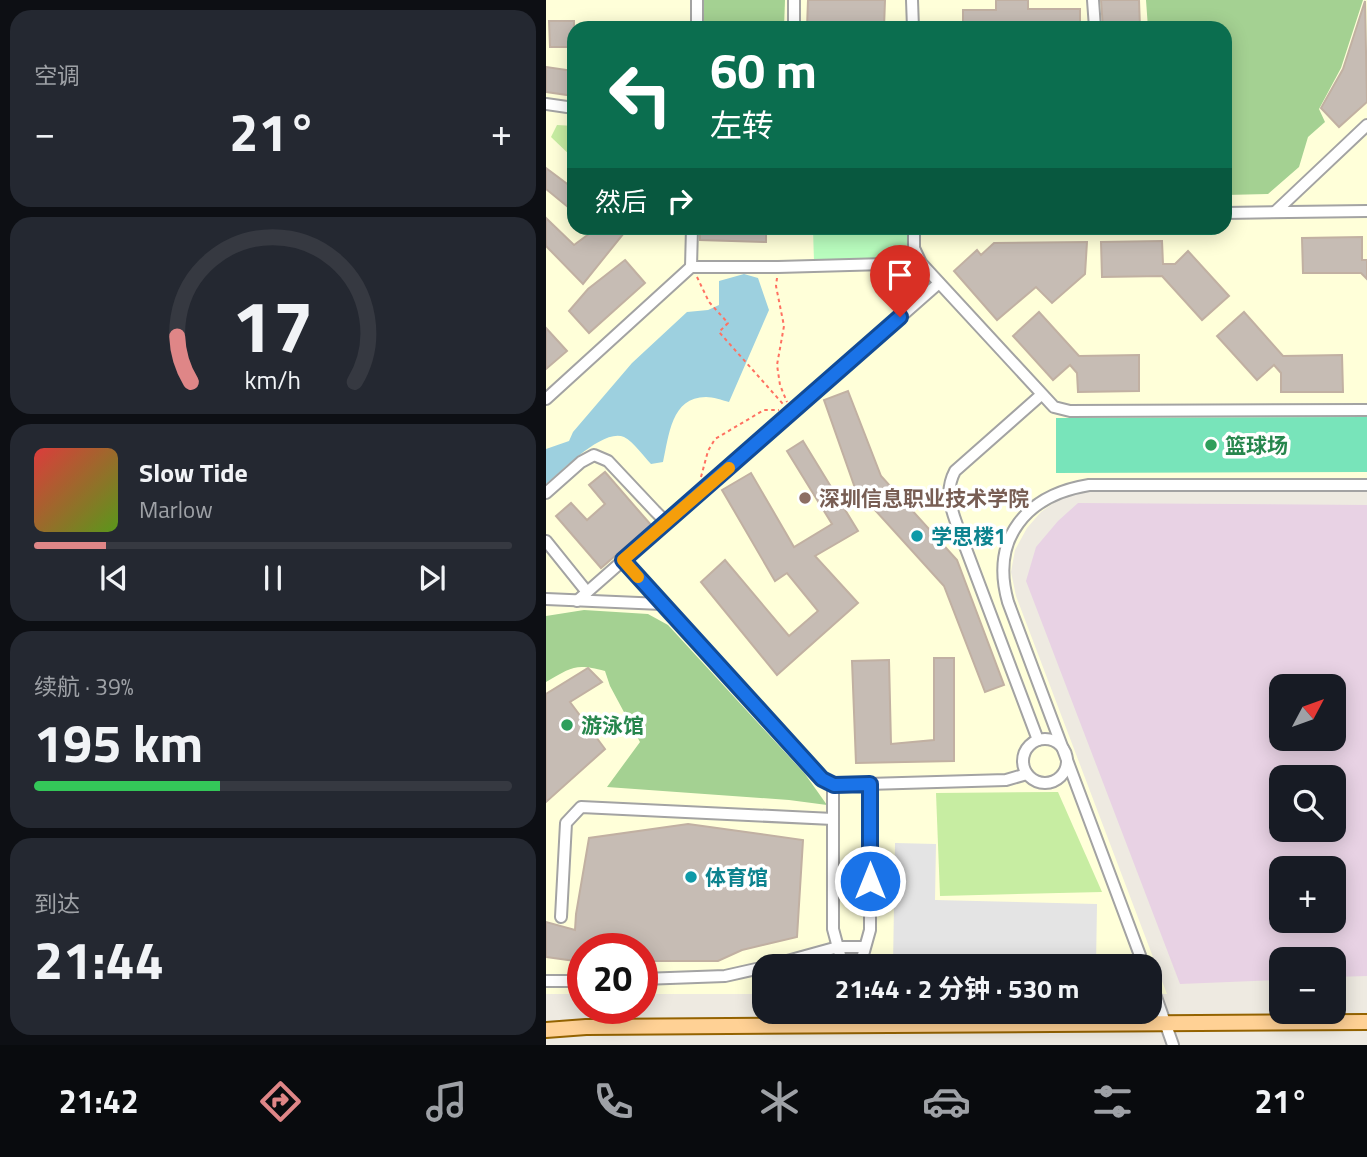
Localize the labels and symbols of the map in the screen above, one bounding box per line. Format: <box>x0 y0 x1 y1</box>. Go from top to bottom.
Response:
pin <box>870 245 930 317</box>
place label: 篮球场 <box>1225 429 1288 461</box>
marker: 篮球场 <box>1203 437 1219 453</box>
place label: 深圳信息职业技术学院 <box>819 482 1029 514</box>
marker: 深圳信息职业技术学院 <box>797 490 813 506</box>
place label: 学思楼1 <box>931 520 1006 552</box>
marker: 学思楼1 <box>909 528 925 544</box>
north arrow <box>1269 674 1346 751</box>
place label: 游泳馆 <box>581 709 644 741</box>
marker: 游泳馆 <box>559 717 575 733</box>
position arrow <box>833 844 907 918</box>
place label: 体育馆 <box>705 861 768 893</box>
marker: 体育馆 <box>683 869 699 885</box>
speed limit sign: 20 <box>567 933 658 1024</box>

